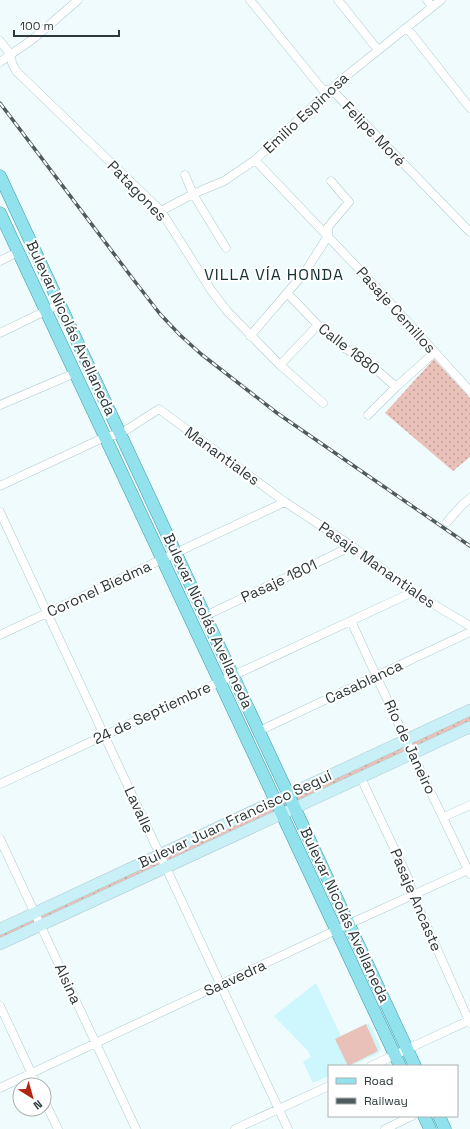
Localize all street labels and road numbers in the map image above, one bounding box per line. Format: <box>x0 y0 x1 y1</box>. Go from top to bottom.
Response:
street label: Emilio Espinosa <box>259 68 353 157</box>
street label: Felipe Moré <box>339 97 410 170</box>
street label: Patagones <box>104 156 171 225</box>
street label: Bulevar Nicolás Avellaneda <box>22 237 121 419</box>
street label: Pasaje Cemillos <box>353 262 440 357</box>
street label: Calle 1880 <box>315 319 384 379</box>
street label: Manantiales <box>181 422 264 489</box>
street label: Pasaje Manantiales <box>315 517 439 612</box>
street label: Bulevar Nicolás Avellaneda <box>159 530 258 712</box>
street label: Pasaje 1801 <box>238 555 320 606</box>
street label: Coronel Biedma <box>44 556 154 621</box>
street label: Casablanca <box>322 655 406 708</box>
street label: 24 de Septiembre <box>90 677 214 748</box>
street label: Río de Janeiro <box>380 696 441 797</box>
street label: Bulevar Juan Francisco Seguí <box>135 765 335 872</box>
street label: Lavalle <box>120 784 158 836</box>
street label: Bulevar Nicolás Avellaneda <box>296 824 395 1006</box>
street label: Pasaje Ancaste <box>386 846 447 954</box>
street label: Saavedra <box>201 955 269 1000</box>
street label: Alsina <box>51 961 86 1007</box>

